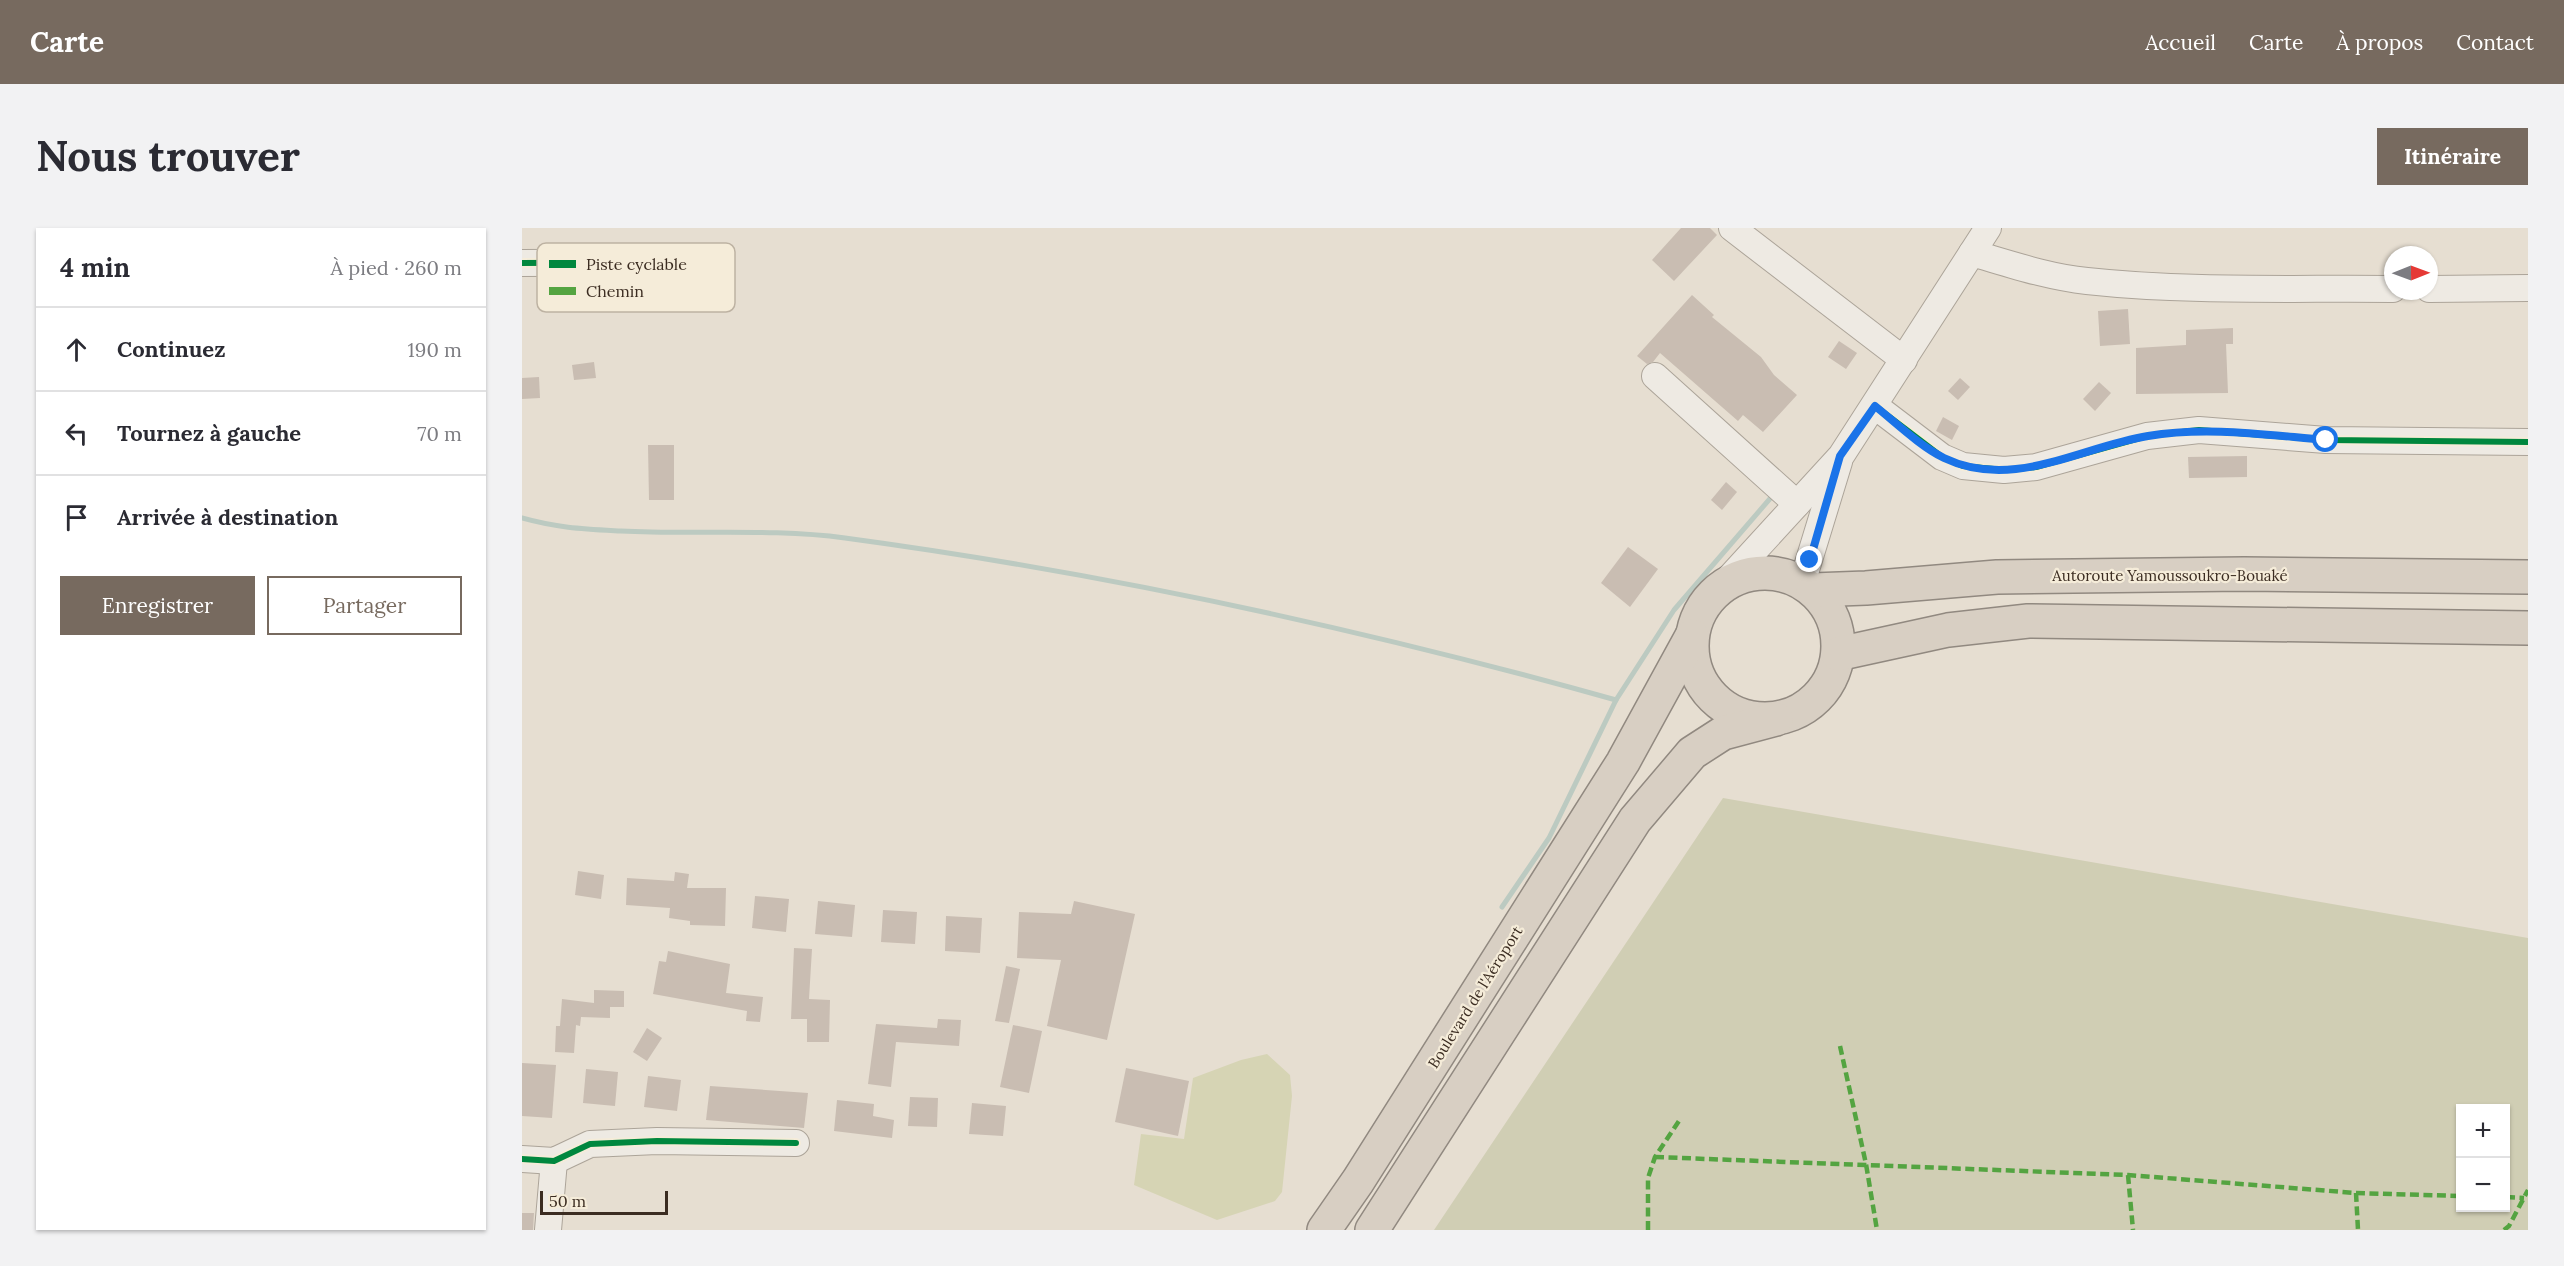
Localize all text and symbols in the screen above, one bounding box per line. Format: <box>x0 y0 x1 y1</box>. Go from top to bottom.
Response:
text: Carte <box>30 24 104 60</box>
text: Accueil <box>2145 29 2216 56</box>
text: Carte <box>2249 29 2303 56</box>
text: À propos <box>2336 29 2423 56</box>
text: Contact <box>2456 29 2534 56</box>
button: Itinéraire <box>2377 128 2528 185</box>
text: Nous trouver <box>36 129 300 183</box>
legend <box>537 243 735 312</box>
north arrow <box>2384 246 2438 300</box>
text: 4 min <box>60 251 130 284</box>
text: Piste cyclable <box>586 254 687 274</box>
text: À pied · 260 m <box>331 255 462 280</box>
text: Chemin <box>586 281 644 301</box>
icon: ahead <box>60 333 93 366</box>
text: Continuez <box>117 335 225 363</box>
text: 190 m <box>408 337 462 362</box>
icon: left <box>60 417 93 450</box>
text: Tournez à gauche <box>117 419 301 447</box>
text: 70 m <box>417 421 462 446</box>
route start <box>2312 426 2338 452</box>
icon: arrive <box>60 501 93 534</box>
text: Arrivée à destination <box>117 503 338 531</box>
route end <box>1796 546 1822 572</box>
street label: Autoroute Yamoussoukro-Bouaké <box>2051 566 2288 585</box>
button: Enregistrer <box>60 576 255 635</box>
button: Partager <box>267 576 462 635</box>
street label: Boulevard de l'Aéroport <box>1423 922 1527 1072</box>
map controls <box>2456 1104 2510 1212</box>
button: + <box>2456 1104 2510 1158</box>
button: − <box>2456 1158 2510 1212</box>
scale bar <box>540 1188 668 1216</box>
text: 50 m <box>549 1191 586 1211</box>

